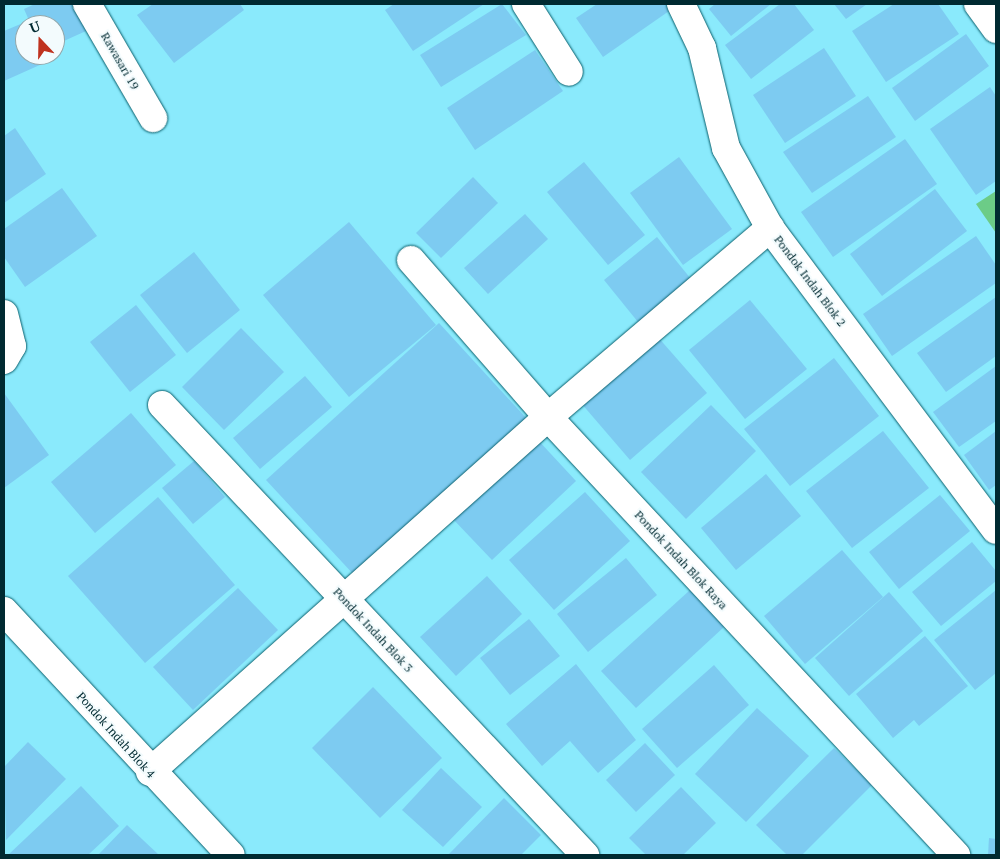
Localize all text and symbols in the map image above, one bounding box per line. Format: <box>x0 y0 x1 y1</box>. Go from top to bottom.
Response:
north arrow <box>15 15 65 65</box>
text: U <box>27 16 43 37</box>
street label: Rawasari 19 <box>98 30 142 92</box>
street label: Pondok Indah Blok 2 <box>771 233 849 329</box>
street label: Pondok Indah Blok Raya <box>632 508 730 612</box>
street label: Pondok Indah Blok 3 <box>330 585 416 675</box>
street label: Pondok Indah Blok 4 <box>74 689 158 781</box>

